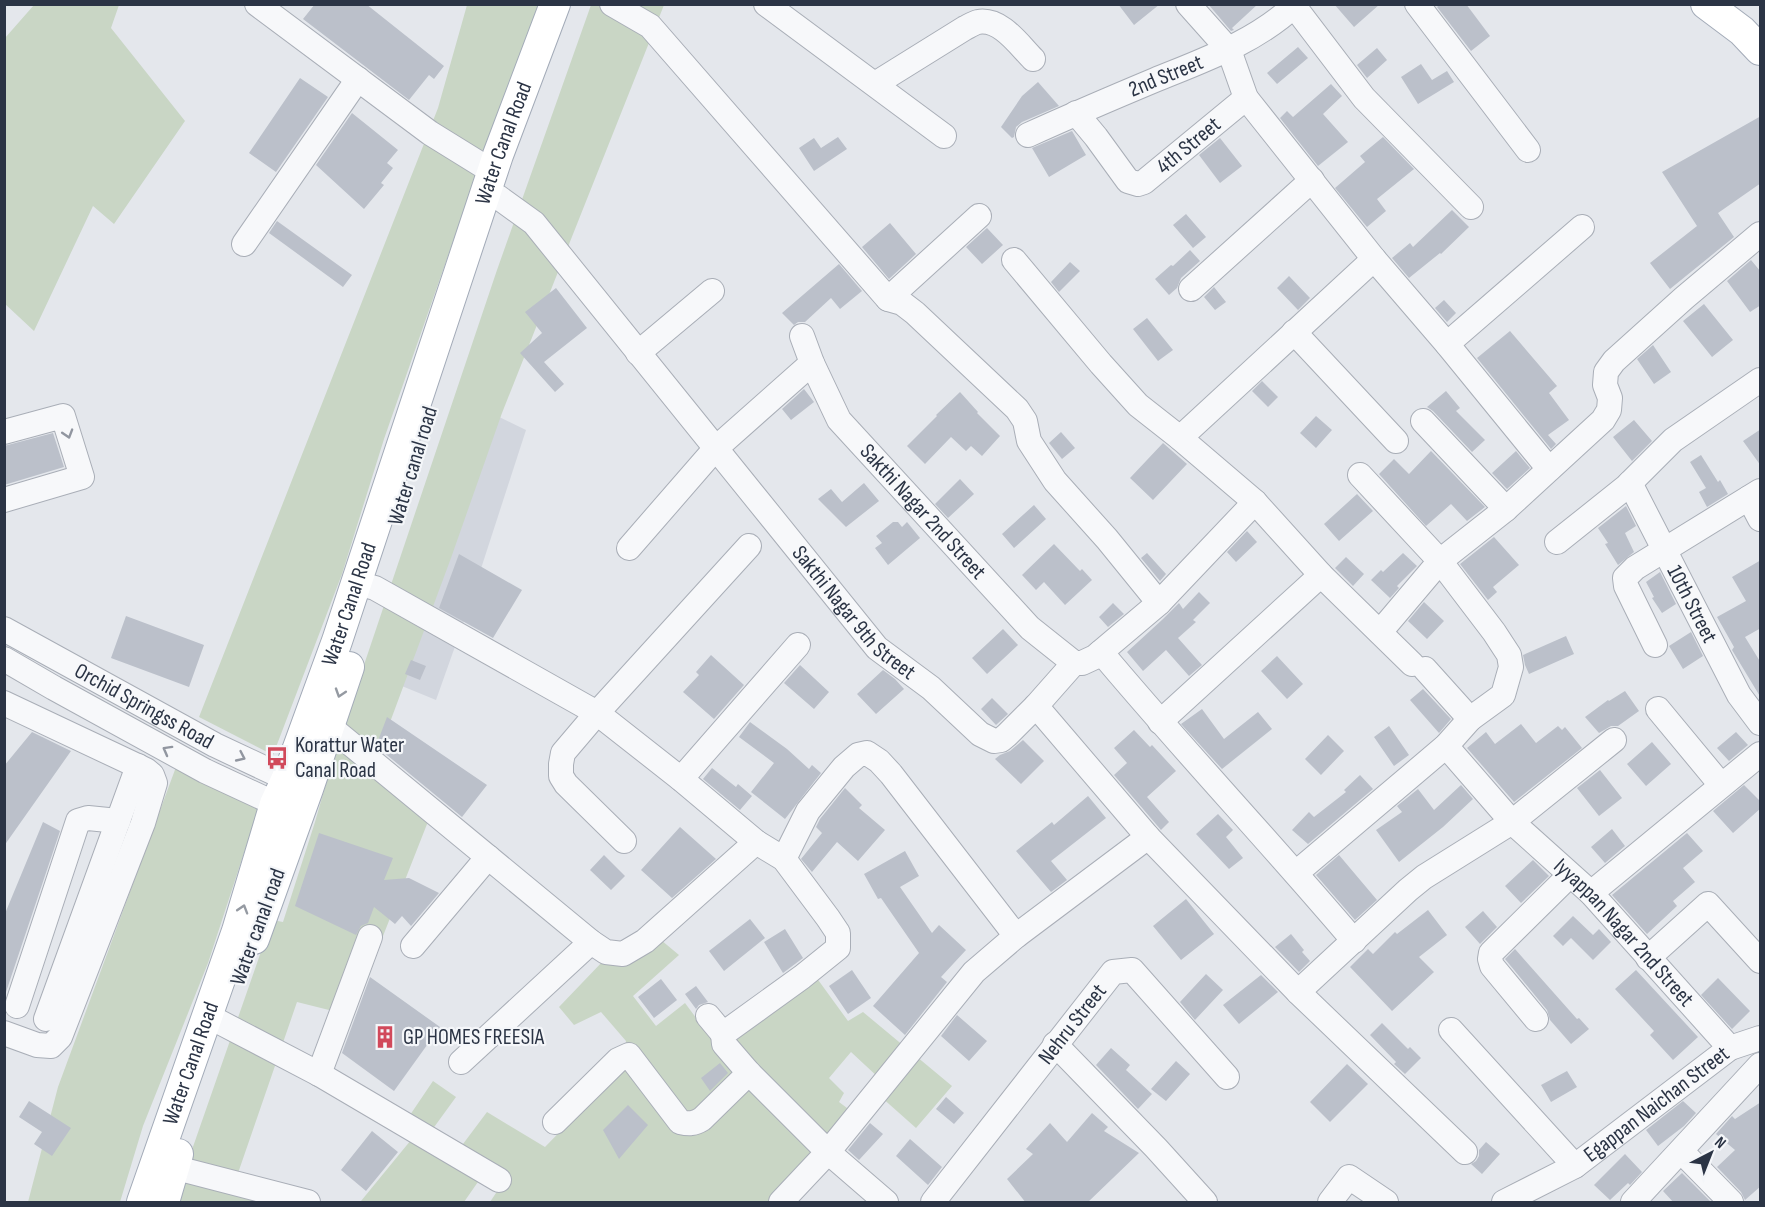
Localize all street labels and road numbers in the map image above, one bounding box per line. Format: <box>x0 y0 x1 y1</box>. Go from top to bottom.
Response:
street label: 2nd Street <box>1125 48 1207 103</box>
street label: Water Canal Road <box>469 78 538 208</box>
street label: 4th Street <box>1151 111 1226 180</box>
street label: Water canal road <box>382 403 444 529</box>
street label: Sakthi Nagar 2nd Street <box>854 438 992 585</box>
street label: Water Canal Road <box>316 539 382 670</box>
street label: Sakthi Nagar 9th Street <box>786 540 921 686</box>
street label: 10th Street <box>1661 561 1723 648</box>
street label: Orchid Springss Road <box>70 657 219 755</box>
street label: Iyyappan Nagar 2nd Street <box>1548 853 1700 1012</box>
street label: Water canal road <box>224 865 292 989</box>
street label: Nehru Street <box>1032 978 1112 1070</box>
street label: Water Canal Road <box>157 998 225 1128</box>
street label: Egappan Naichan Street <box>1578 1042 1734 1168</box>

